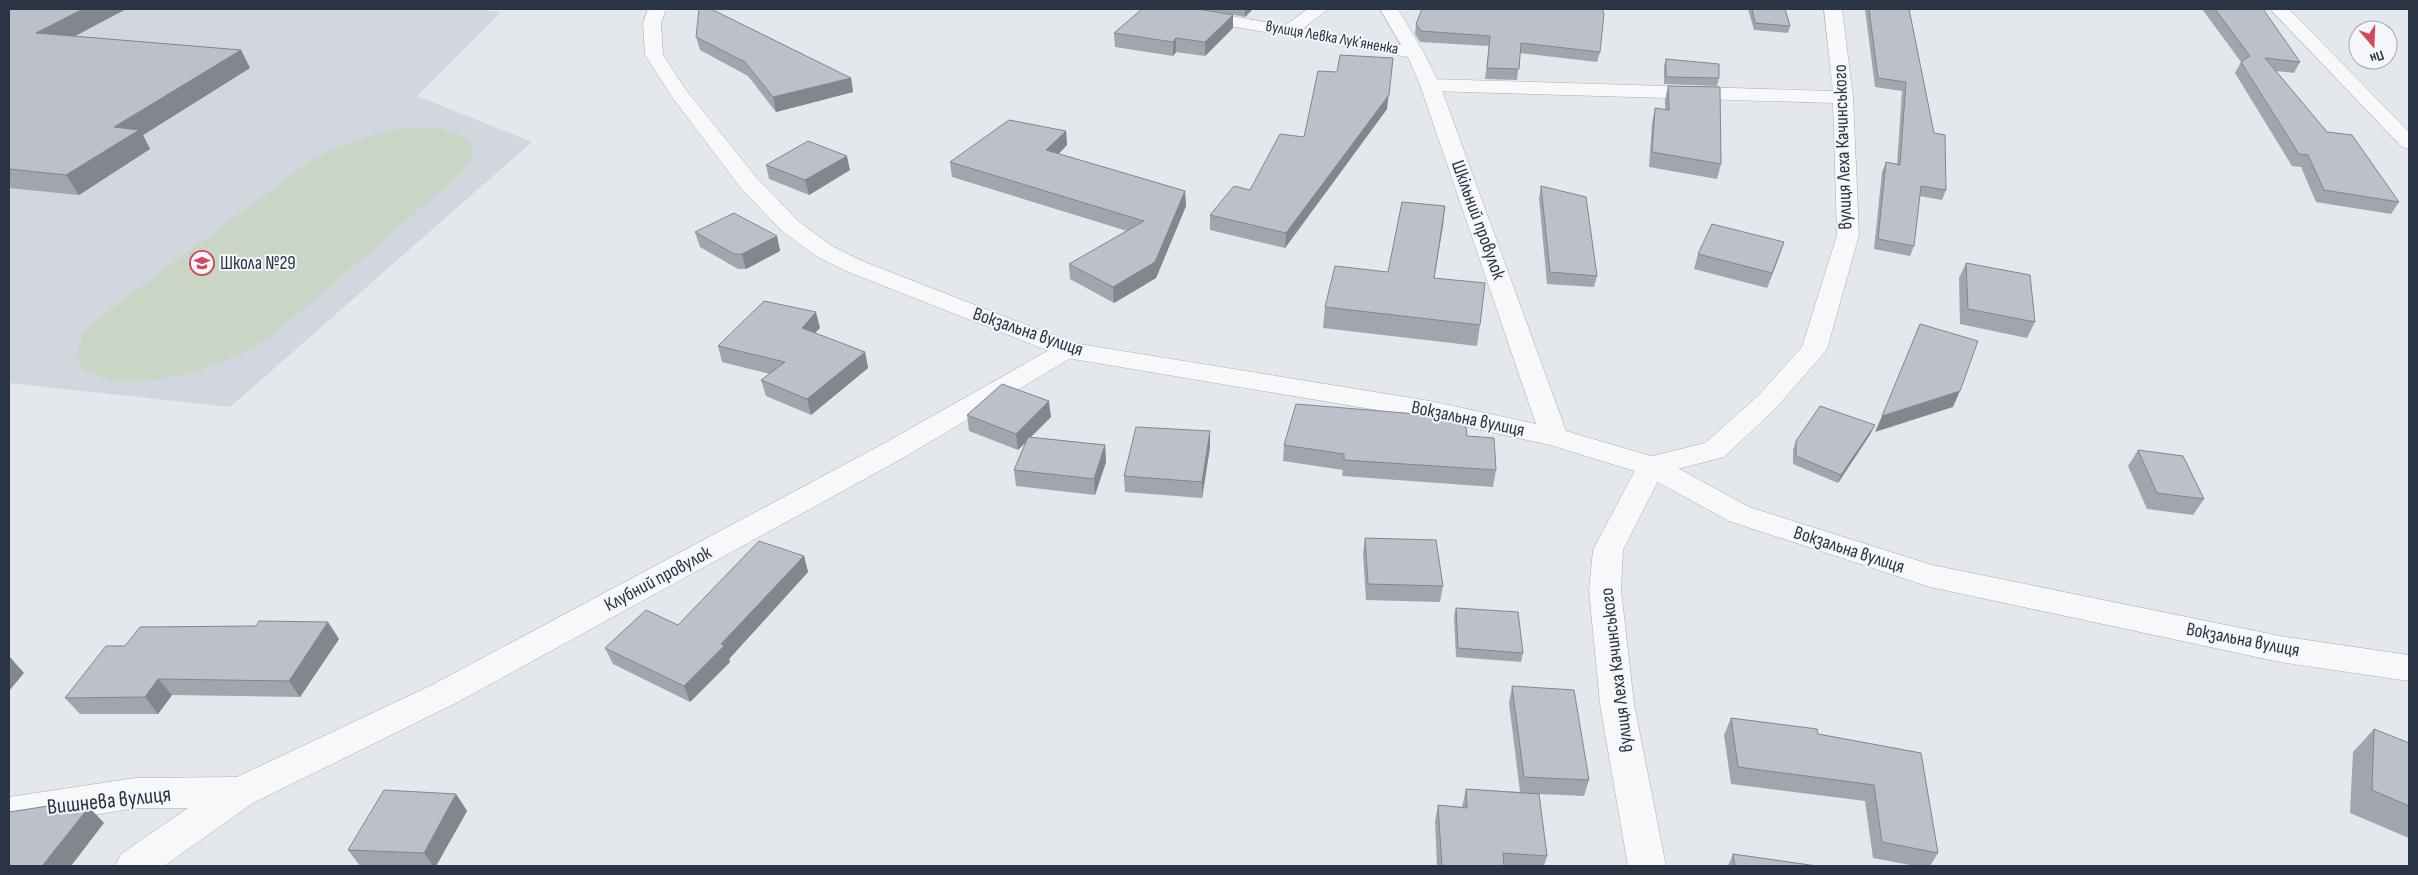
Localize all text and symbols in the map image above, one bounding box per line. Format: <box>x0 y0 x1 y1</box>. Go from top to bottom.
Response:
street label: вулиця Левка Лукʼяненка <box>1264 17 1400 59</box>
north arrow <box>2348 20 2398 70</box>
text: Пн <box>2368 47 2386 67</box>
street label: вулиця Леха Качинського <box>1829 64 1857 230</box>
street label: Шкільний провулок <box>1446 157 1511 284</box>
school or university icon: Школа №29 <box>189 250 215 276</box>
place label: Школа №29 <box>220 252 296 275</box>
street label: Вокзальна вулиця <box>970 302 1086 362</box>
street label: Вокзальна вулиця <box>1409 396 1527 442</box>
street label: Вокзальна вулиця <box>1791 521 1907 579</box>
street label: Клубний провулок <box>600 541 716 617</box>
street label: вулиця Леха Качинського <box>1596 586 1638 754</box>
street label: Вокзальна вулиця <box>2184 618 2302 662</box>
street label: Вишнева вулиця <box>46 781 172 821</box>

